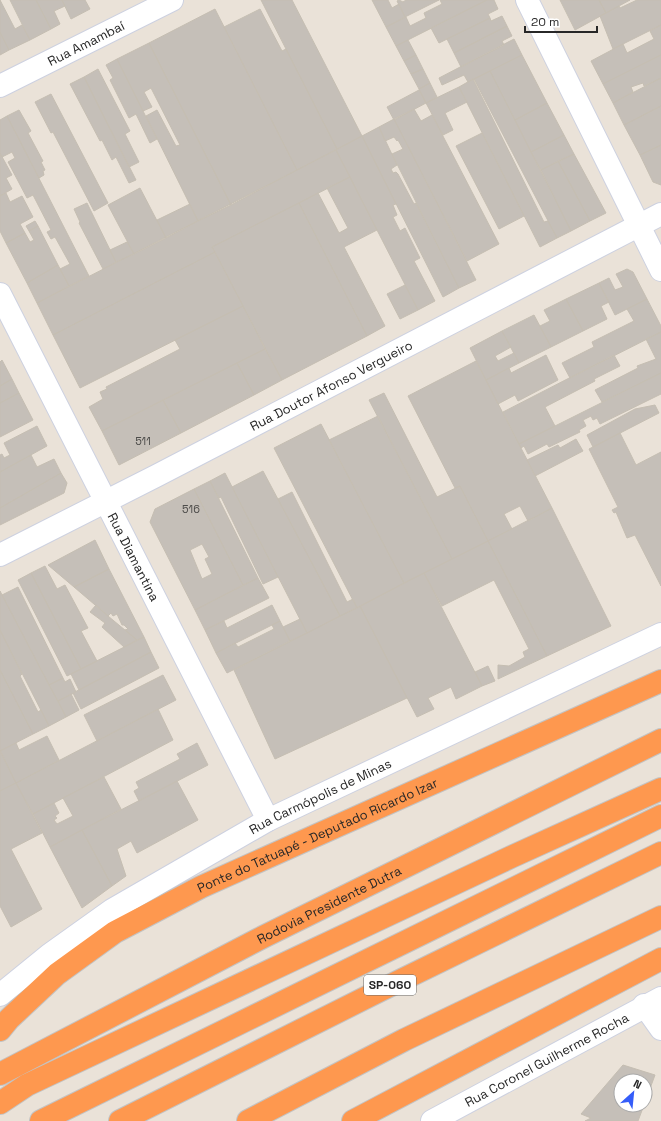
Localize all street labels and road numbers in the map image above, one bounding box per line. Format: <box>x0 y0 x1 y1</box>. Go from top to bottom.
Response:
street label: Rua Amambaí <box>45 16 128 69</box>
street label: Rua Doutor Afonso Vergueiro <box>247 336 415 434</box>
street label: Rua Diamantina <box>104 510 164 605</box>
street label: Rua Carmópolis de Minas <box>246 754 394 838</box>
street label: Ponte do Tatuapé - Deputado Ricardo Izar <box>194 774 440 896</box>
street label: Rodovia Presidente Dutra <box>254 861 404 947</box>
road number: SP-060 <box>364 975 416 995</box>
street label: Rua Coronel Guilherme Rocha <box>462 1008 632 1110</box>

